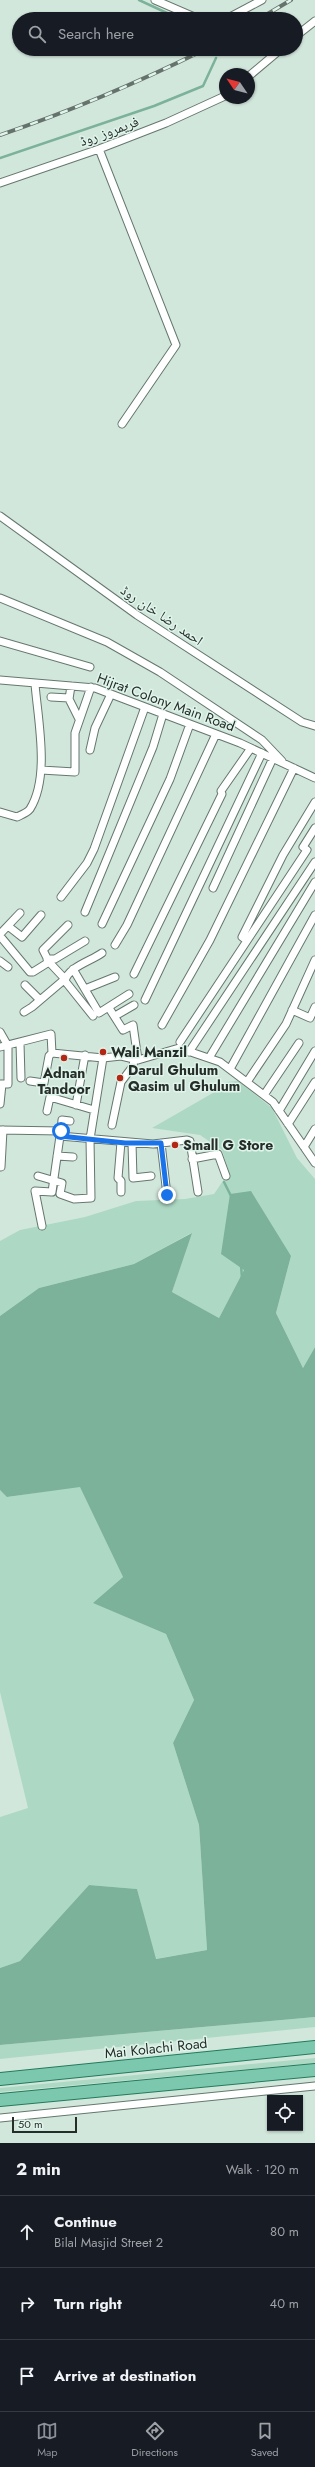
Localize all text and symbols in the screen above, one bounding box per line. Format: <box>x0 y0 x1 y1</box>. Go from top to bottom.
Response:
search box <box>12 12 303 56</box>
icon: search <box>26 23 48 45</box>
text: Search here <box>58 23 134 45</box>
north arrow <box>219 68 255 104</box>
street label: فریمروز روڈ <box>77 111 142 151</box>
street label: احمد رضا خان روڈ <box>117 580 207 650</box>
street label: Hijrat Colony Main Road <box>94 668 238 736</box>
place label: Wali Manzil <box>111 1042 187 1062</box>
marker: Wali Manzil <box>98 1047 108 1057</box>
marker: Adnan Tandoor <box>59 1053 69 1063</box>
place label: Darul Ghulum Qasim ul Ghulum <box>128 1060 240 1096</box>
place label: Adnan Tandoor <box>38 1063 91 1099</box>
marker: Darul Ghulum Qasim ul Ghulum <box>115 1073 125 1083</box>
route start <box>52 1122 70 1140</box>
place label: Small G Store <box>183 1135 273 1155</box>
marker: Small G Store <box>170 1140 180 1150</box>
route end <box>158 1186 176 1204</box>
street label: Mai Kolachi Road <box>104 2033 208 2063</box>
map controls <box>267 2095 303 2131</box>
button: locate <box>267 2095 303 2131</box>
scale bar <box>12 2115 77 2134</box>
text: 50 m <box>18 2116 43 2132</box>
text: 2 min <box>16 2157 61 2181</box>
text: Walk · 120 m <box>226 2160 299 2179</box>
text: Continue <box>54 2211 117 2233</box>
icon: ahead <box>16 2221 38 2243</box>
text: 80 m <box>270 2222 299 2241</box>
text: Bilal Masjid Street 2 <box>54 2233 163 2252</box>
icon: right <box>16 2293 38 2315</box>
text: Turn right <box>54 2293 122 2315</box>
text: 40 m <box>270 2294 299 2313</box>
icon: arrive <box>16 2365 38 2387</box>
text: Arrive at destination <box>54 2365 196 2387</box>
tab: Map <box>36 2420 58 2460</box>
tab: Directions <box>131 2420 178 2460</box>
tab: Saved <box>251 2420 279 2460</box>

